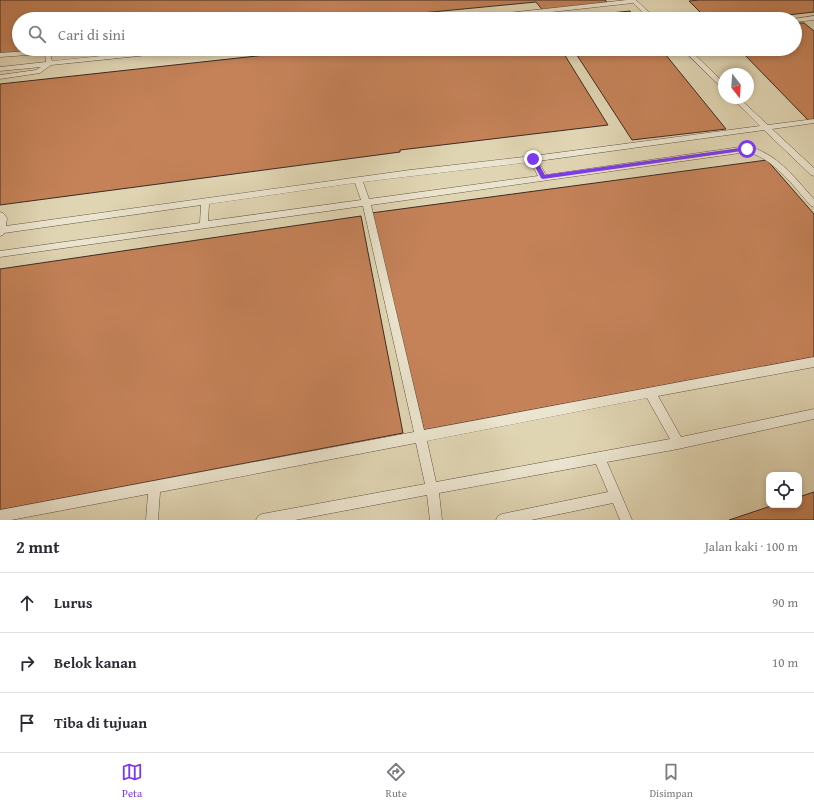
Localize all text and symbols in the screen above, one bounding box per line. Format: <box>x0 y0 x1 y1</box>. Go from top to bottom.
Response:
search box <box>12 12 802 56</box>
icon: search <box>26 23 48 45</box>
text: Cari di sini <box>58 24 125 45</box>
north arrow <box>718 68 754 104</box>
route start <box>738 140 756 158</box>
route end <box>524 150 542 168</box>
map controls <box>766 472 802 508</box>
button: locate <box>766 472 802 508</box>
text: 2 mnt <box>16 534 60 559</box>
text: Jalan kaki · 100 m <box>705 537 798 556</box>
icon: ahead <box>16 592 38 614</box>
text: Lurus <box>54 592 92 613</box>
text: 90 m <box>772 593 798 612</box>
icon: right <box>16 652 38 674</box>
text: Belok kanan <box>54 652 137 673</box>
text: 10 m <box>772 653 798 672</box>
icon: arrive <box>16 712 38 734</box>
text: Tiba di tujuan <box>54 712 147 733</box>
tab: Peta <box>121 761 143 801</box>
tab: Rute <box>385 761 407 801</box>
tab: Disimpan <box>649 761 693 801</box>

